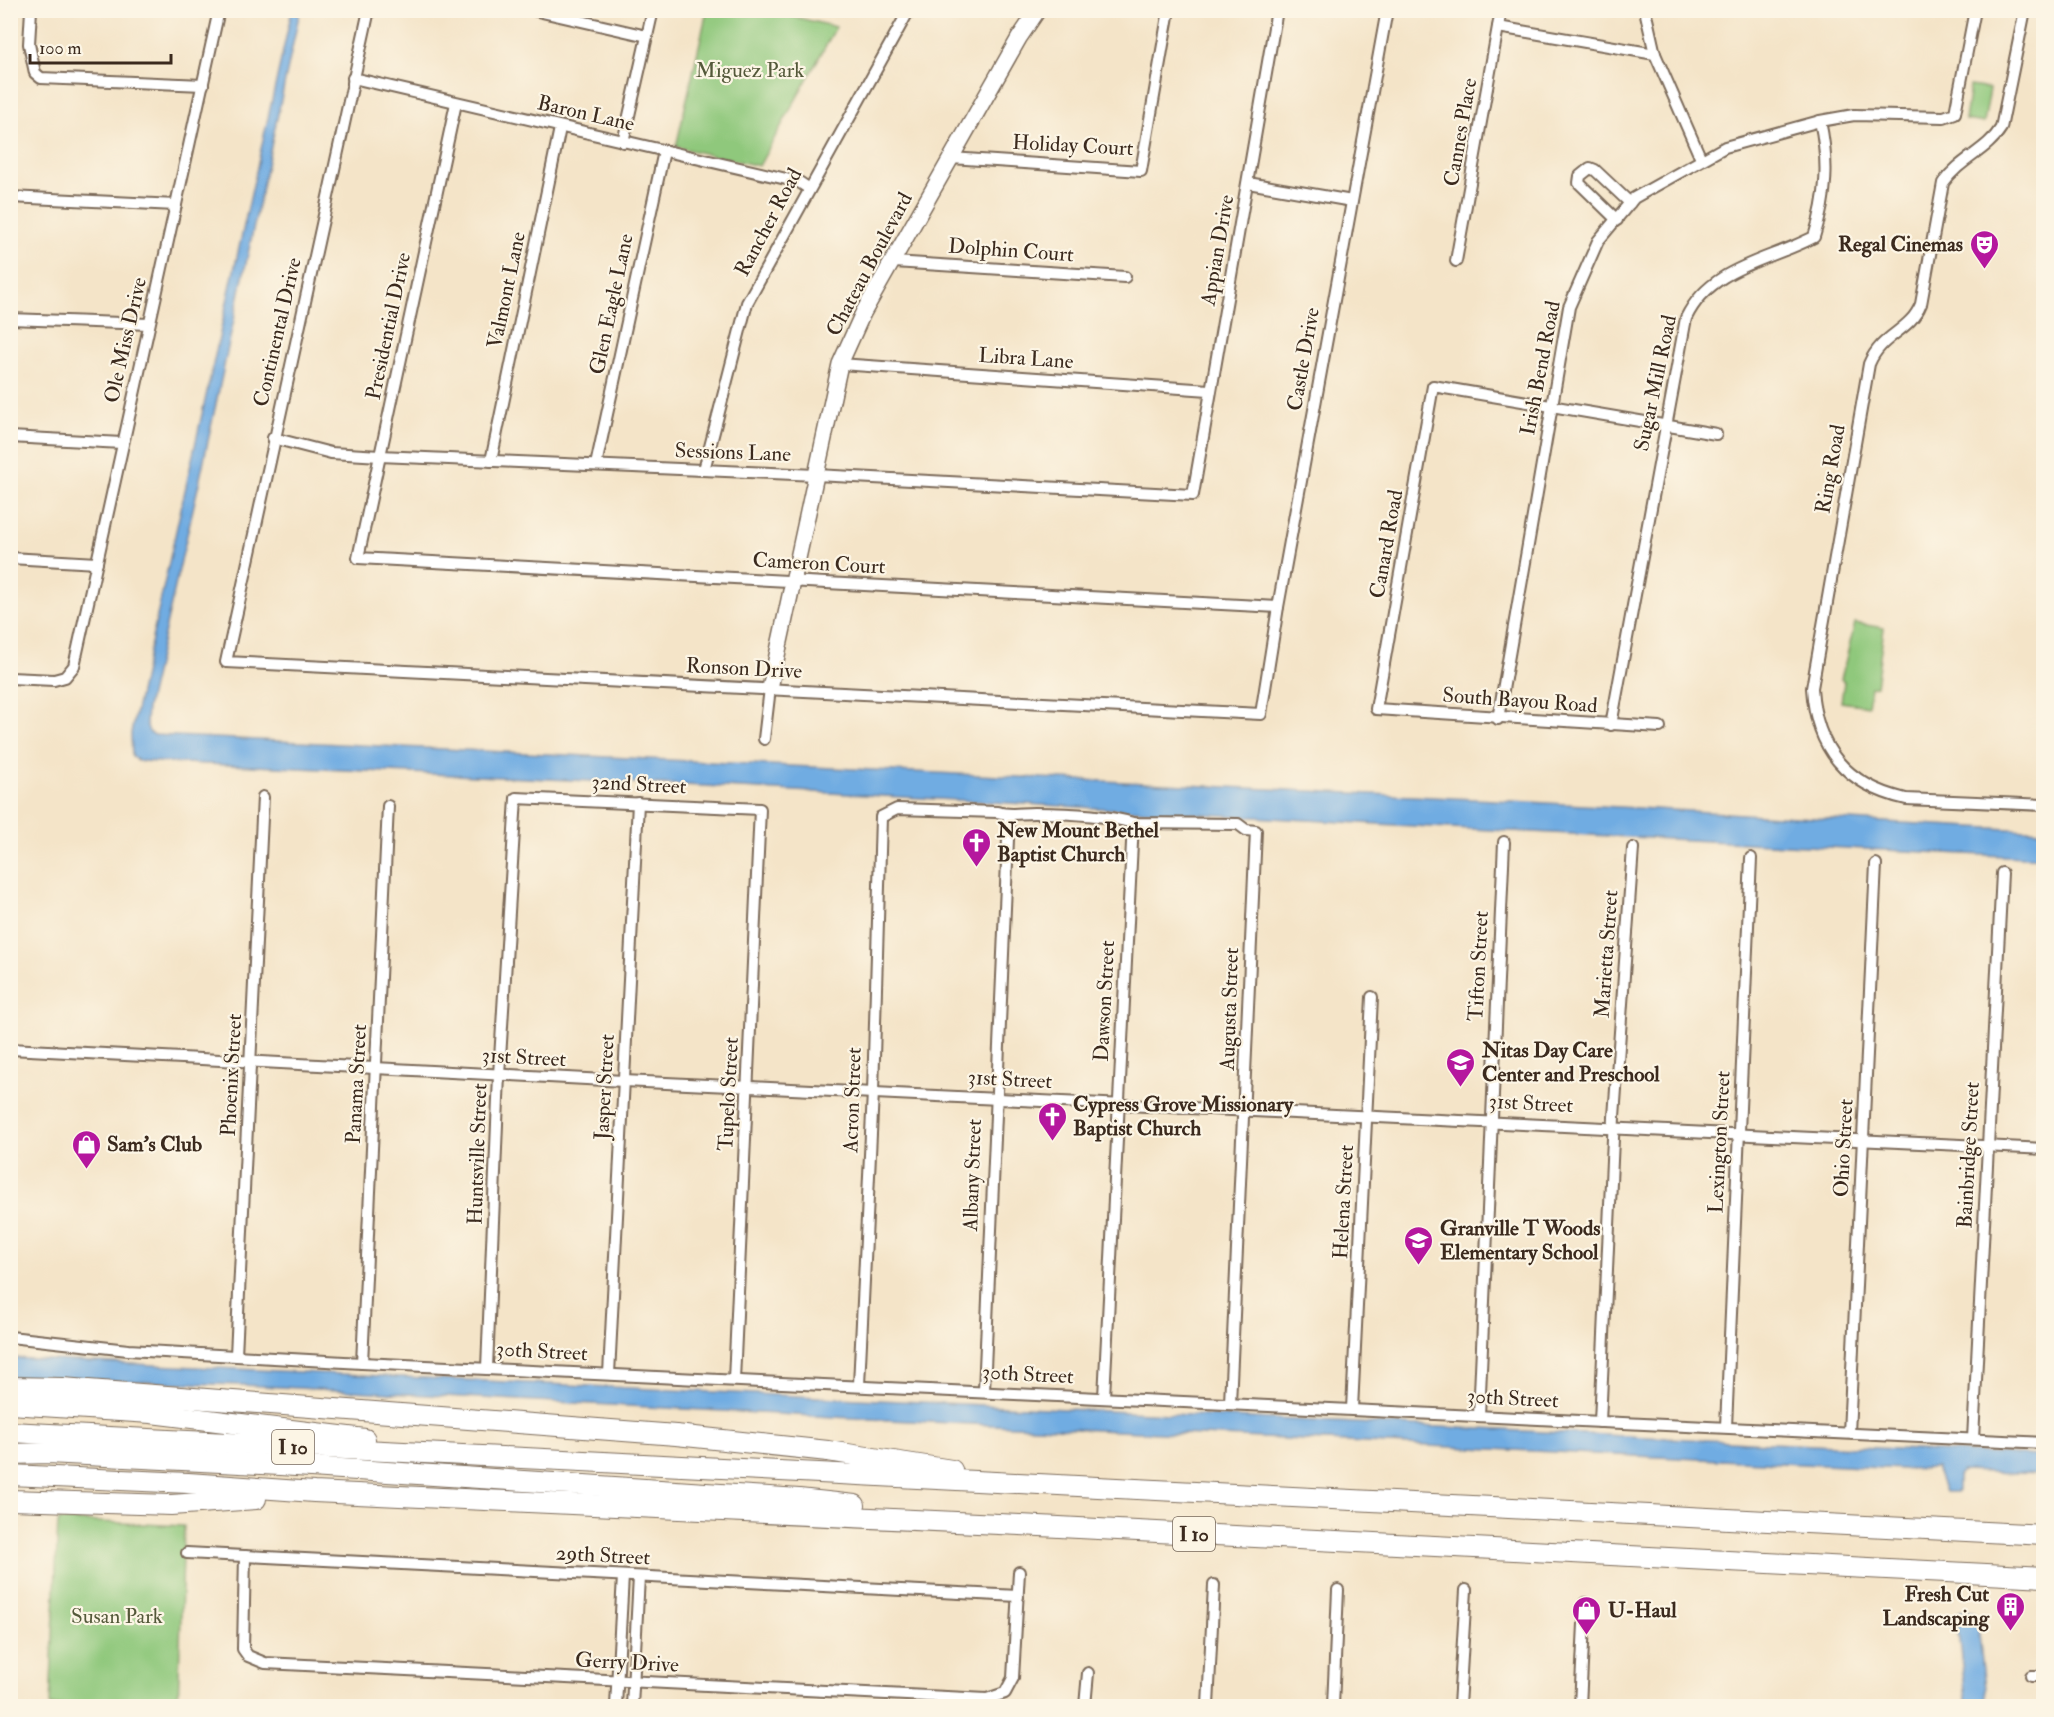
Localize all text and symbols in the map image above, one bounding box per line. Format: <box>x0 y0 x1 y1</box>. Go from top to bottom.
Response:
scale bar <box>30 27 171 65</box>
text: 100 m <box>39 37 82 60</box>
park label: Miguez Park <box>696 57 804 84</box>
street label: Cannes Place <box>1438 76 1483 188</box>
street label: Baron Lane <box>535 89 637 138</box>
street label: Holiday Court <box>1012 129 1134 162</box>
street label: Rancher Road <box>729 163 809 281</box>
street label: Chateau Boulevard <box>820 187 919 341</box>
street label: Appian Drive <box>1194 192 1241 309</box>
theatre icon: Regal Cinemas <box>1968 228 2000 270</box>
street label: Valmont Lane <box>481 229 532 351</box>
street label: Glen Eagle Lane <box>583 231 640 377</box>
place label: Regal Cinemas <box>1838 231 1963 258</box>
street label: Dolphin Court <box>947 233 1075 268</box>
street label: Presidential Drive <box>360 250 417 402</box>
street label: Continental Drive <box>247 255 308 409</box>
street label: Ole Miss Drive <box>98 274 153 406</box>
street label: Irish Bend Road <box>1514 298 1567 438</box>
street label: Castle Drive <box>1281 305 1326 413</box>
street label: Sugar Mill Road <box>1628 312 1683 454</box>
street label: Libra Lane <box>977 342 1075 375</box>
street label: Ring Road <box>1809 422 1852 516</box>
street label: Sessions Lane <box>674 437 792 468</box>
street label: Canard Road <box>1364 487 1409 600</box>
street label: Cameron Court <box>752 547 886 580</box>
street label: Ronson Drive <box>685 652 803 685</box>
street label: South Bayou Road <box>1442 682 1599 719</box>
street label: 32nd Street <box>591 769 687 800</box>
place label: New Mount Bethel Baptist Church <box>996 817 1159 868</box>
church icon: New Mount Bethel Baptist Church <box>960 826 992 868</box>
street label: Marietta Street <box>1589 889 1624 1019</box>
street label: Tifton Street <box>1462 910 1495 1022</box>
street label: Dawson Street <box>1088 939 1121 1062</box>
street label: Augusta Street <box>1214 947 1245 1072</box>
street label: Phoenix Street <box>215 1013 248 1137</box>
street label: Panama Street <box>340 1023 373 1145</box>
street label: Jasper Street <box>588 1033 621 1142</box>
street label: Tupelo Street <box>712 1036 745 1152</box>
place label: Nitas Day Care Center and Preschool <box>1481 1037 1660 1088</box>
street label: 31st Street <box>481 1042 567 1073</box>
school or university icon: Nitas Day Care Center and Preschool <box>1445 1046 1477 1088</box>
street label: Acron Street <box>837 1047 868 1154</box>
street label: 31st Street <box>967 1064 1053 1095</box>
street label: Lexington Street <box>1702 1070 1737 1214</box>
street label: Bainbridge Street <box>1951 1081 1986 1229</box>
street label: Huntsville Street <box>462 1083 493 1225</box>
street label: 31st Street <box>1488 1088 1574 1119</box>
place label: Cypress Grove Missionary Baptist Church <box>1073 1091 1294 1142</box>
street label: Ohio Street <box>1827 1098 1860 1198</box>
church icon: Cypress Grove Missionary Baptist Church <box>1036 1100 1068 1142</box>
street label: Albany Street <box>957 1118 988 1233</box>
shop icon: Sam's Club <box>70 1128 102 1170</box>
place label: Sam's Club <box>107 1131 203 1158</box>
street label: Helena Street <box>1327 1144 1360 1260</box>
place label: Granville T Woods Elementary School <box>1440 1215 1600 1266</box>
school or university icon: Granville T Woods Elementary School <box>1403 1224 1435 1266</box>
street label: 30th Street <box>495 1336 589 1367</box>
street label: 30th Street <box>981 1359 1075 1390</box>
street label: 30th Street <box>1466 1383 1560 1414</box>
road number: I 10 <box>272 1430 314 1464</box>
road number: I 10 <box>1173 1517 1215 1551</box>
street label: 29th Street <box>555 1540 651 1571</box>
place label: Fresh Cut Landscaping <box>1882 1581 1990 1632</box>
building icon: Fresh Cut Landscaping <box>1994 1590 2026 1632</box>
shop icon: U-Haul <box>1571 1594 1603 1636</box>
place label: U-Haul <box>1608 1597 1677 1624</box>
park label: Susan Park <box>71 1603 163 1630</box>
street label: Gerry Drive <box>574 1646 680 1679</box>

